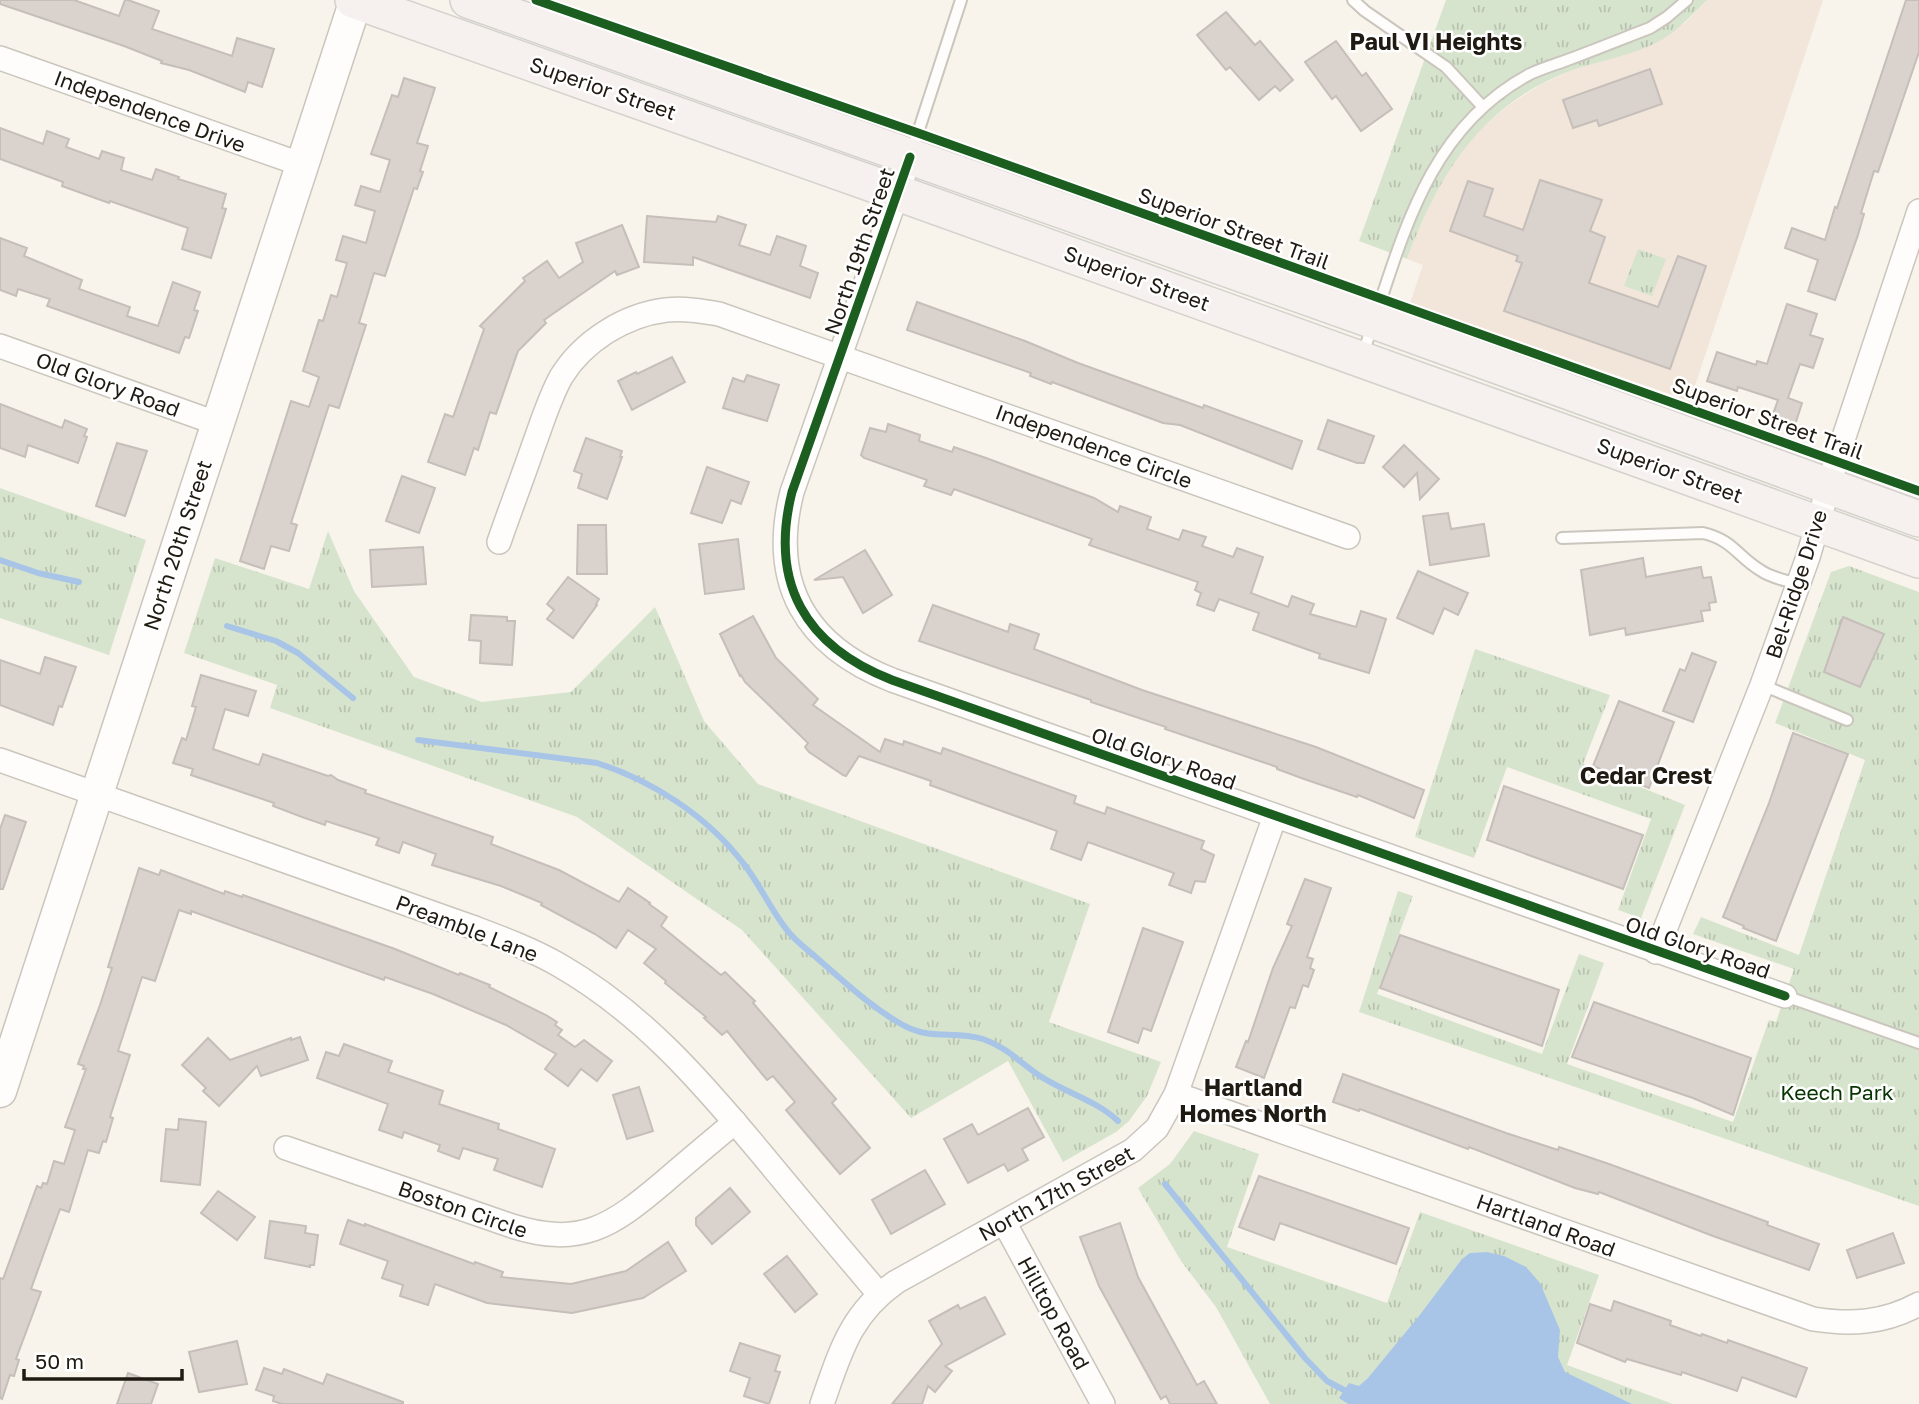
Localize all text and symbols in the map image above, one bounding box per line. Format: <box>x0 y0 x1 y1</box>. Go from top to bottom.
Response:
district label: Paul VI Heights <box>1350 27 1523 55</box>
street label: Superior Street <box>526 51 680 125</box>
street label: Independence Drive <box>51 64 249 158</box>
street label: North 19th Street <box>818 164 900 338</box>
street label: Superior Street Trail <box>1135 181 1333 275</box>
street label: Superior Street <box>1061 240 1213 316</box>
street label: Old Glory Road <box>32 346 184 422</box>
street label: Superior Street Trail <box>1669 371 1867 465</box>
street label: Independence Circle <box>992 398 1196 494</box>
street label: Superior Street <box>1594 432 1746 508</box>
street label: North 20th Street <box>137 456 217 634</box>
street label: Bel-Ridge Drive <box>1760 506 1832 662</box>
street label: Old Glory Road <box>1088 721 1240 795</box>
district label: Cedar Crest <box>1580 761 1712 789</box>
street label: Preamble Lane <box>392 889 542 967</box>
street label: Old Glory Road <box>1622 910 1774 984</box>
district label: Hartland Homes North <box>1179 1073 1327 1127</box>
park label: Keech Park <box>1780 1079 1894 1105</box>
street label: North 17th Street <box>974 1140 1138 1246</box>
street label: Boston Circle <box>395 1175 531 1243</box>
street label: Hartland Road <box>1473 1188 1619 1262</box>
street label: Hilltop Road <box>1012 1252 1096 1374</box>
scale bar <box>24 1338 182 1382</box>
text: 50 m <box>35 1348 84 1374</box>

